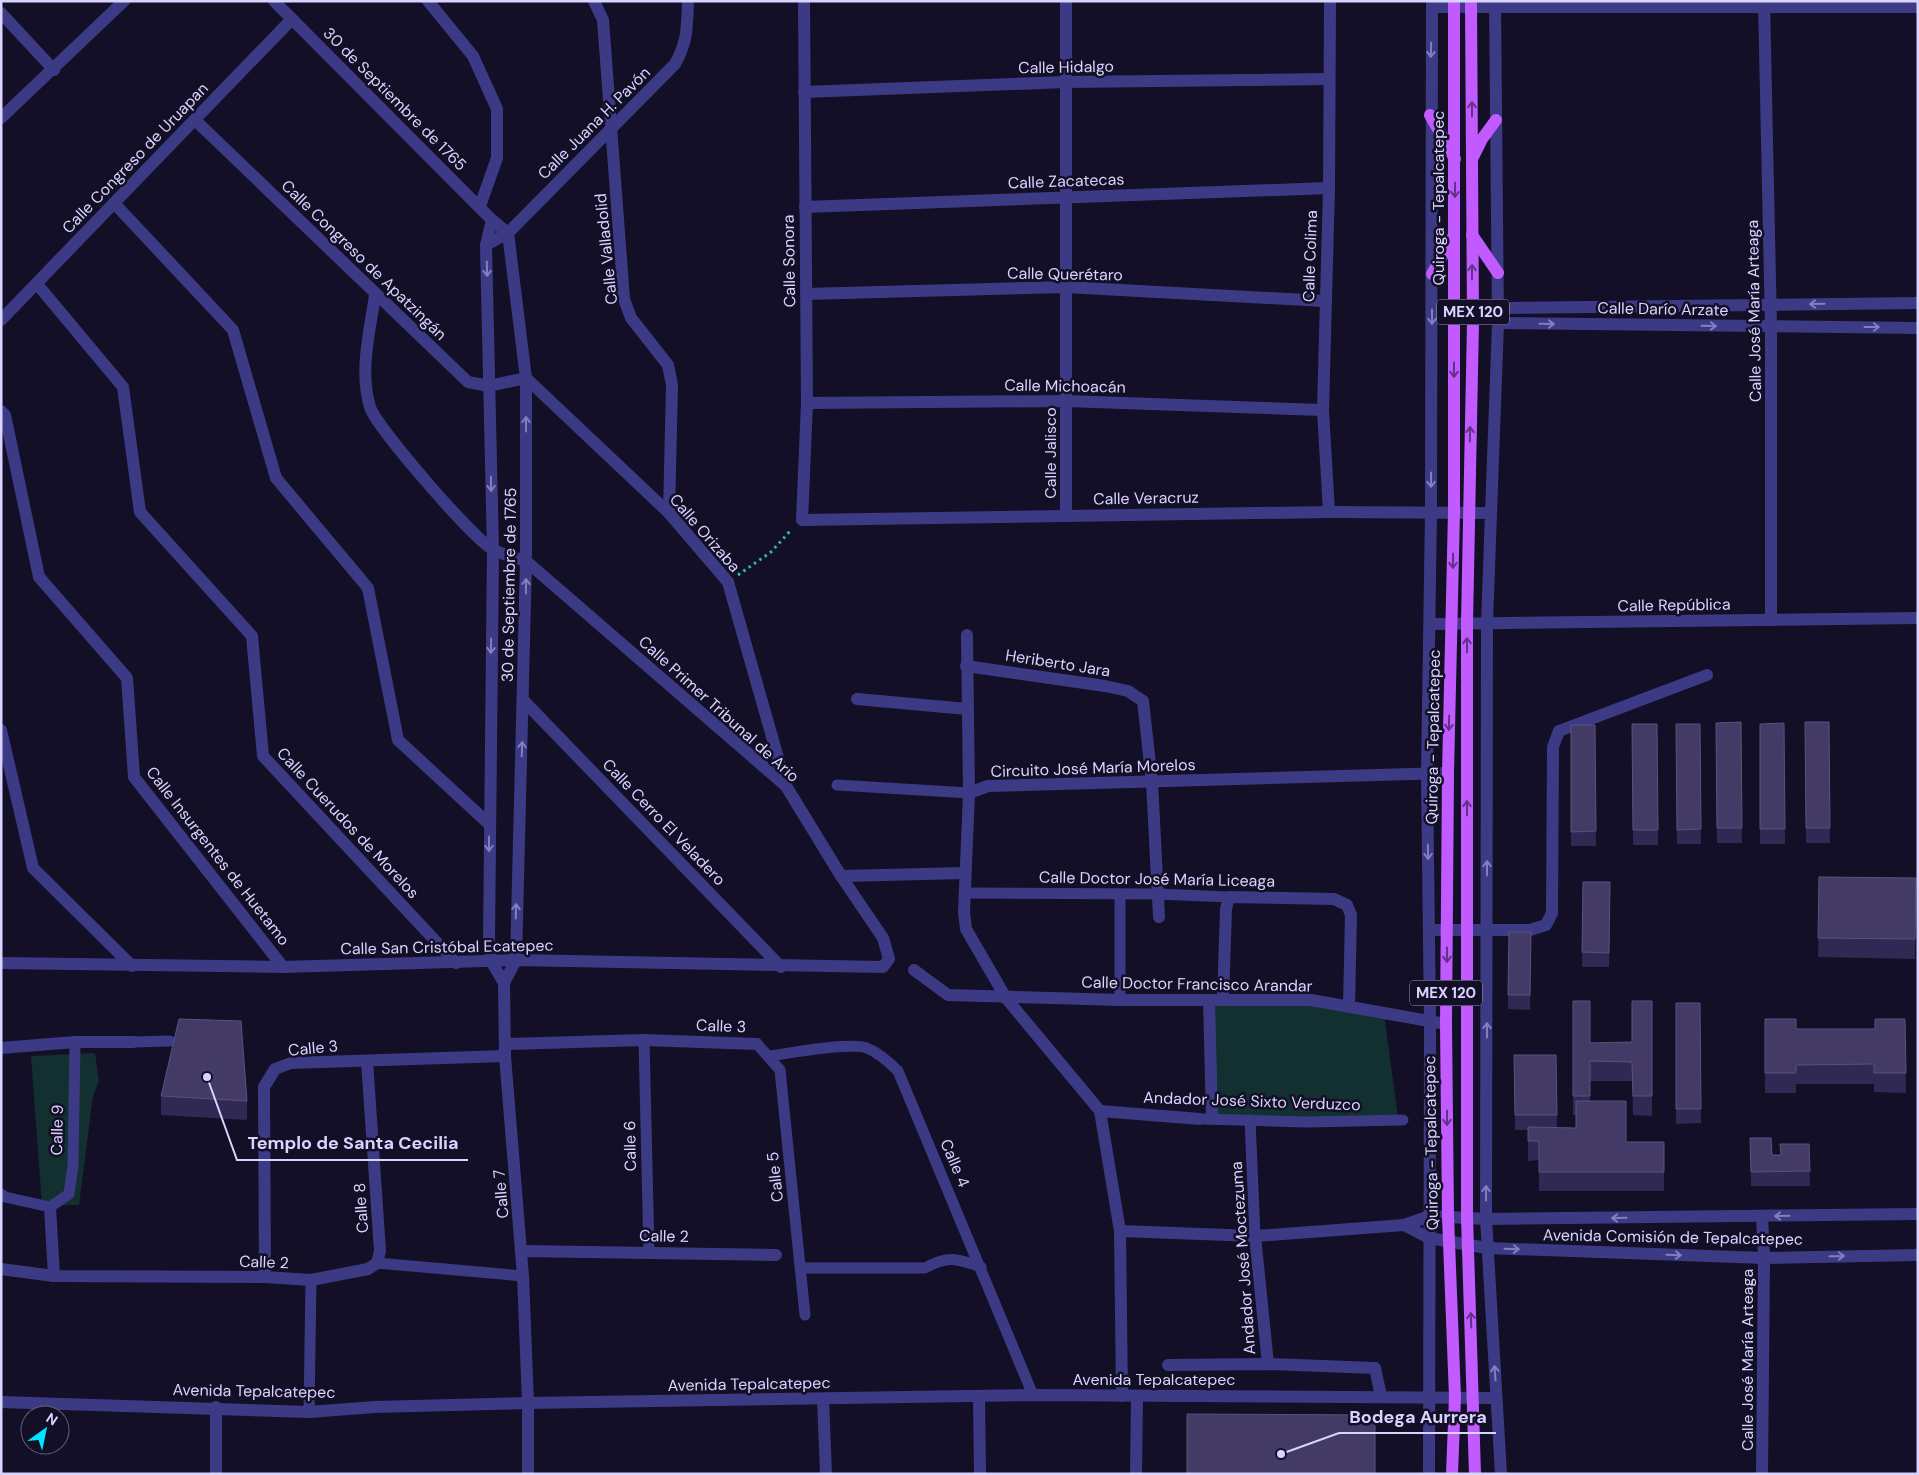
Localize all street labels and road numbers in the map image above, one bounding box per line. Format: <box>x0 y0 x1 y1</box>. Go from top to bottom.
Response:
street label: 30 de Septiembre de 1765 <box>319 23 471 175</box>
street label: Calle Hidalgo <box>1018 56 1114 78</box>
street label: Calle Juana H. Pavón <box>533 62 655 184</box>
street label: Calle Congreso de Uruapan <box>57 78 213 238</box>
street label: Quiroga - Tepalcatepec <box>1428 111 1449 285</box>
street label: Calle Zacatecas <box>1007 168 1125 194</box>
street label: Calle Congreso de Apatzingán <box>277 175 451 345</box>
street label: Calle Valladolid <box>590 192 622 306</box>
street label: Calle Colima <box>1298 210 1322 302</box>
street label: Calle Sonora <box>778 214 800 308</box>
street label: Calle José María Arteaga <box>1742 220 1766 402</box>
street label: Calle Querétaro <box>1007 262 1123 286</box>
street label: Calle Darío Arzate <box>1597 297 1729 321</box>
road number: MEX 120 <box>1437 300 1509 324</box>
street label: Calle Michoacán <box>1004 374 1126 398</box>
street label: Calle Jalisco <box>1040 407 1061 499</box>
street label: Calle Veracruz <box>1093 487 1199 509</box>
street label: 30 de Septiembre de 1765 <box>497 488 521 682</box>
street label: Calle Orizaba <box>665 489 745 577</box>
street label: Calle República <box>1617 594 1731 616</box>
street label: Calle Primer Tribunal de Ario <box>634 631 804 787</box>
street label: Heriberto Jara <box>1004 644 1112 682</box>
street label: Quiroga - Tepalcatepec <box>1421 649 1445 825</box>
street label: Calle Cuerudos de Morelos <box>272 743 424 903</box>
street label: Calle Cerro El Veladero <box>598 754 730 890</box>
street label: Circuito José María Morelos <box>990 754 1196 782</box>
street label: Calle Insurgentes de Huetamo <box>141 762 295 950</box>
street label: Calle Doctor José María Liceaga <box>1039 866 1275 892</box>
street label: Calle San Cristóbal Ecatepec <box>340 935 554 959</box>
street label: Calle Doctor Francisco Arandar <box>1081 971 1313 997</box>
road number: MEX 120 <box>1410 980 1482 1006</box>
street label: Calle 3 <box>696 1015 746 1037</box>
street label: Calle 3 <box>287 1035 339 1061</box>
street label: Quiroga - Tepalcatepec <box>1419 1055 1443 1231</box>
street label: Andador José Sixto Verduzco <box>1143 1087 1361 1115</box>
street label: Calle 9 <box>46 1104 68 1156</box>
street label: Calle 6 <box>619 1120 641 1172</box>
street label: Calle 4 <box>935 1136 975 1191</box>
street label: Calle 5 <box>762 1151 788 1203</box>
street label: Andador José Moctezuma <box>1226 1161 1260 1355</box>
street label: Calle 7 <box>488 1169 514 1219</box>
street label: Calle 8 <box>349 1182 373 1234</box>
street label: Avenida Comisión de Tepalcatepec <box>1543 1224 1803 1250</box>
street label: Calle 2 <box>639 1225 689 1247</box>
street label: Calle 2 <box>239 1251 289 1273</box>
street label: Calle José María Arteaga <box>1737 1269 1758 1451</box>
street label: Avenida Tepalcatepec <box>1073 1369 1235 1390</box>
street label: Avenida Tepalcatepec <box>667 1372 831 1396</box>
street label: Avenida Tepalcatepec <box>172 1379 336 1403</box>

